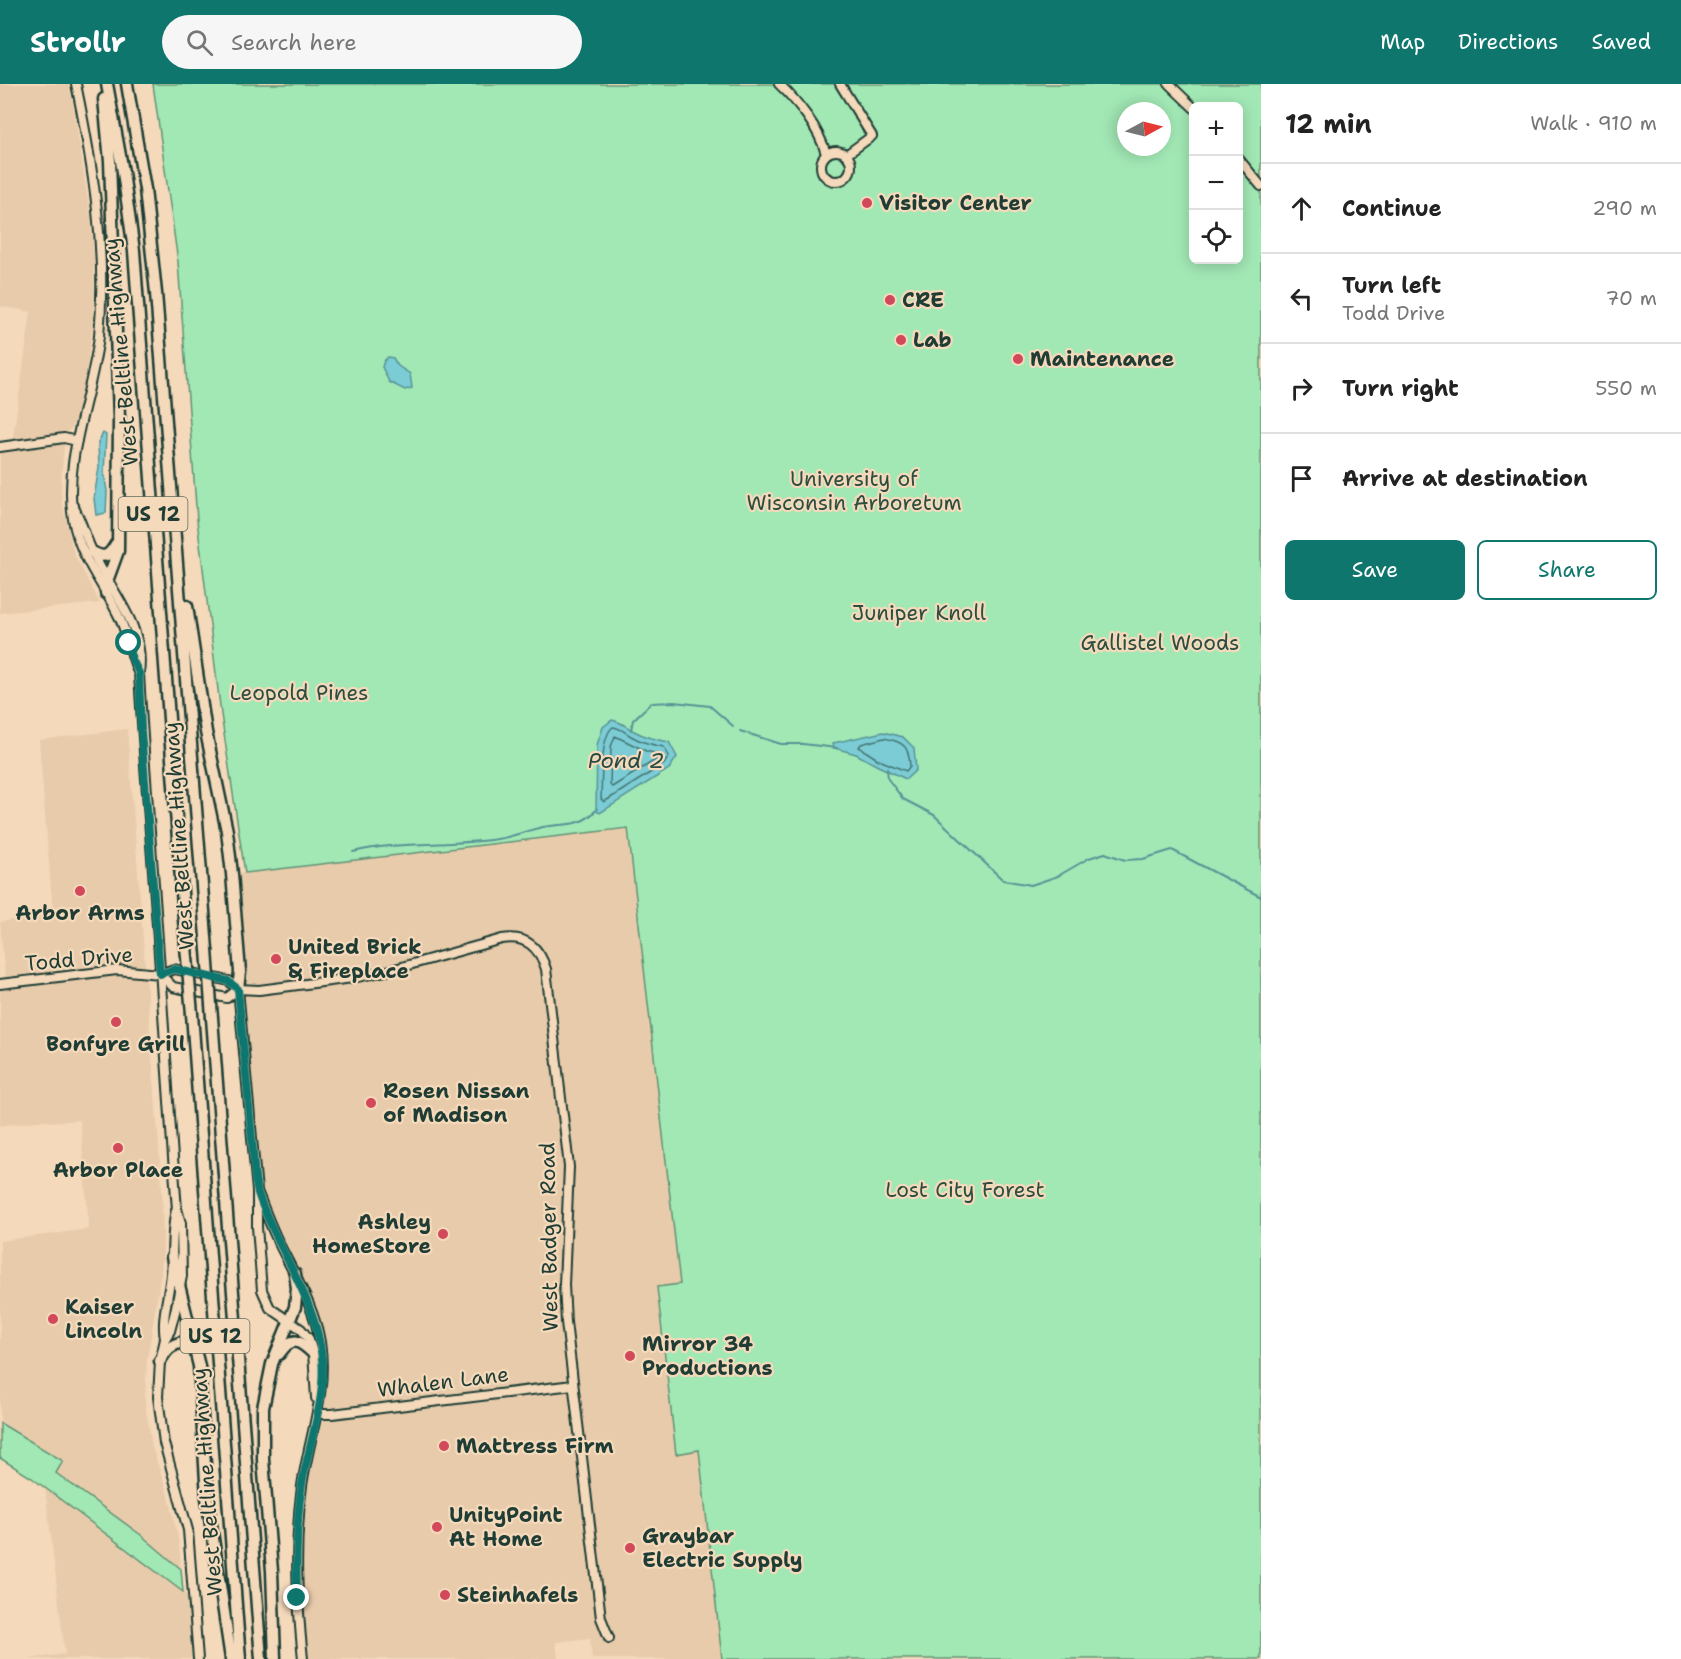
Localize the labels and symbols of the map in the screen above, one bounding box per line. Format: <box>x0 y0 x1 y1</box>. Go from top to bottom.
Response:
north arrow <box>1117 102 1171 156</box>
place label: Visitor Center <box>879 189 1032 217</box>
marker: Visitor Center <box>860 196 874 210</box>
street label: West Beltline Highway <box>97 237 145 467</box>
place label: CRE <box>902 286 944 314</box>
marker: CRE <box>883 293 897 307</box>
place label: Lab <box>913 326 952 354</box>
marker: Lab <box>894 333 908 347</box>
place label: Maintenance <box>1030 345 1174 373</box>
marker: Maintenance <box>1011 352 1025 366</box>
park label: University of Wisconsin Arboretum <box>746 465 962 517</box>
road number: US 12 <box>118 497 188 531</box>
park label: Juniper Knoll <box>852 599 987 627</box>
route start <box>115 629 141 655</box>
park label: Gallistel Woods <box>1080 629 1240 657</box>
park label: Leopold Pines <box>230 679 368 707</box>
street label: West Beltline Highway <box>157 721 201 951</box>
water label: Pond 2 <box>588 746 664 775</box>
marker: Arbor Arms <box>73 884 87 898</box>
place label: Arbor Arms <box>15 899 145 927</box>
place label: United Brick & Fireplace <box>288 933 422 985</box>
street label: Todd Drive <box>24 940 134 978</box>
marker: United Brick & Fireplace <box>269 952 283 966</box>
marker: Bonfyre Grill <box>109 1015 123 1029</box>
place label: Bonfyre Grill <box>46 1030 186 1058</box>
place label: Rosen Nissan of Madison <box>383 1077 530 1129</box>
marker: Rosen Nissan of Madison <box>364 1096 378 1110</box>
marker: Arbor Place <box>111 1141 125 1155</box>
street label: West Badger Road <box>533 1142 565 1332</box>
place label: Arbor Place <box>53 1156 183 1184</box>
park label: Lost City Forest <box>885 1176 1045 1204</box>
place label: Ashley HomeStore <box>312 1208 431 1260</box>
marker: Ashley HomeStore <box>436 1227 450 1241</box>
place label: Kaiser Lincoln <box>65 1293 142 1345</box>
marker: Kaiser Lincoln <box>46 1312 60 1326</box>
road number: US 12 <box>180 1319 250 1353</box>
place label: Mirror 34 Productions <box>642 1330 773 1382</box>
marker: Mirror 34 Productions <box>623 1349 637 1363</box>
street label: Whalen Lane <box>376 1360 510 1404</box>
street label: West Beltline Highway <box>185 1367 229 1597</box>
place label: Mattress Firm <box>456 1432 614 1460</box>
marker: Mattress Firm <box>437 1439 451 1453</box>
place label: UnityPoint At Home <box>449 1501 562 1553</box>
marker: UnityPoint At Home <box>430 1520 444 1534</box>
place label: Graybar Electric Supply <box>642 1522 803 1574</box>
marker: Graybar Electric Supply <box>623 1541 637 1555</box>
place label: Steinhafels <box>457 1581 578 1609</box>
route end <box>283 1584 309 1610</box>
marker: Steinhafels <box>438 1588 452 1602</box>

